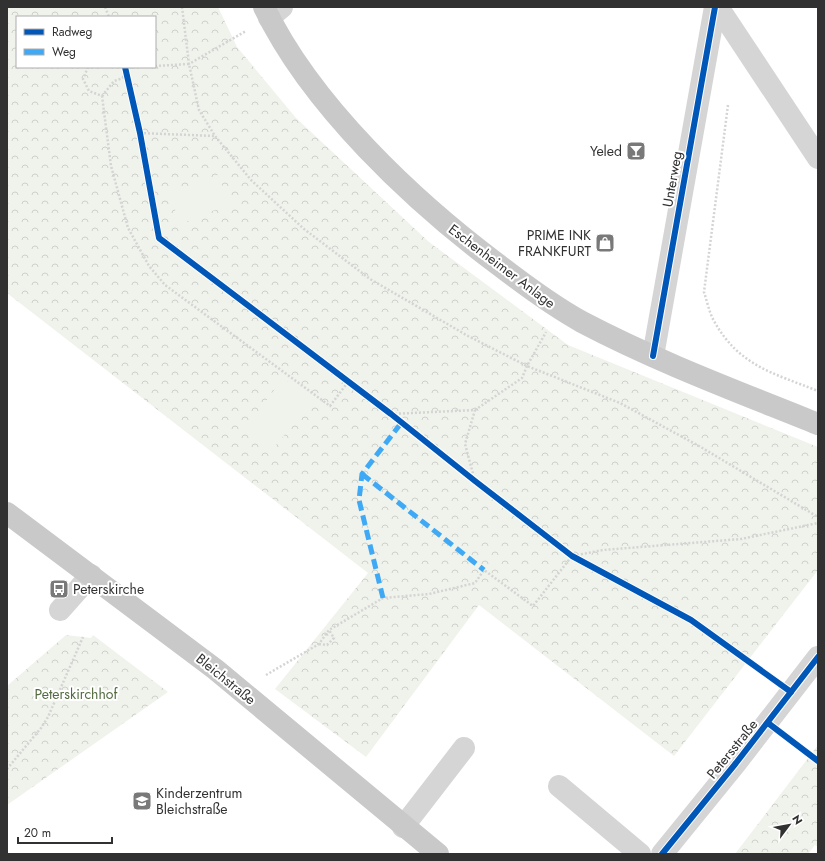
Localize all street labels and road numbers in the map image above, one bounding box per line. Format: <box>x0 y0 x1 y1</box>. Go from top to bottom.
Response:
street label: Unterweg <box>657 149 687 209</box>
street label: Eschenheimer Anlage <box>444 219 560 313</box>
street label: Bleichstraße <box>192 649 260 709</box>
street label: Petersstraße <box>702 715 762 783</box>

